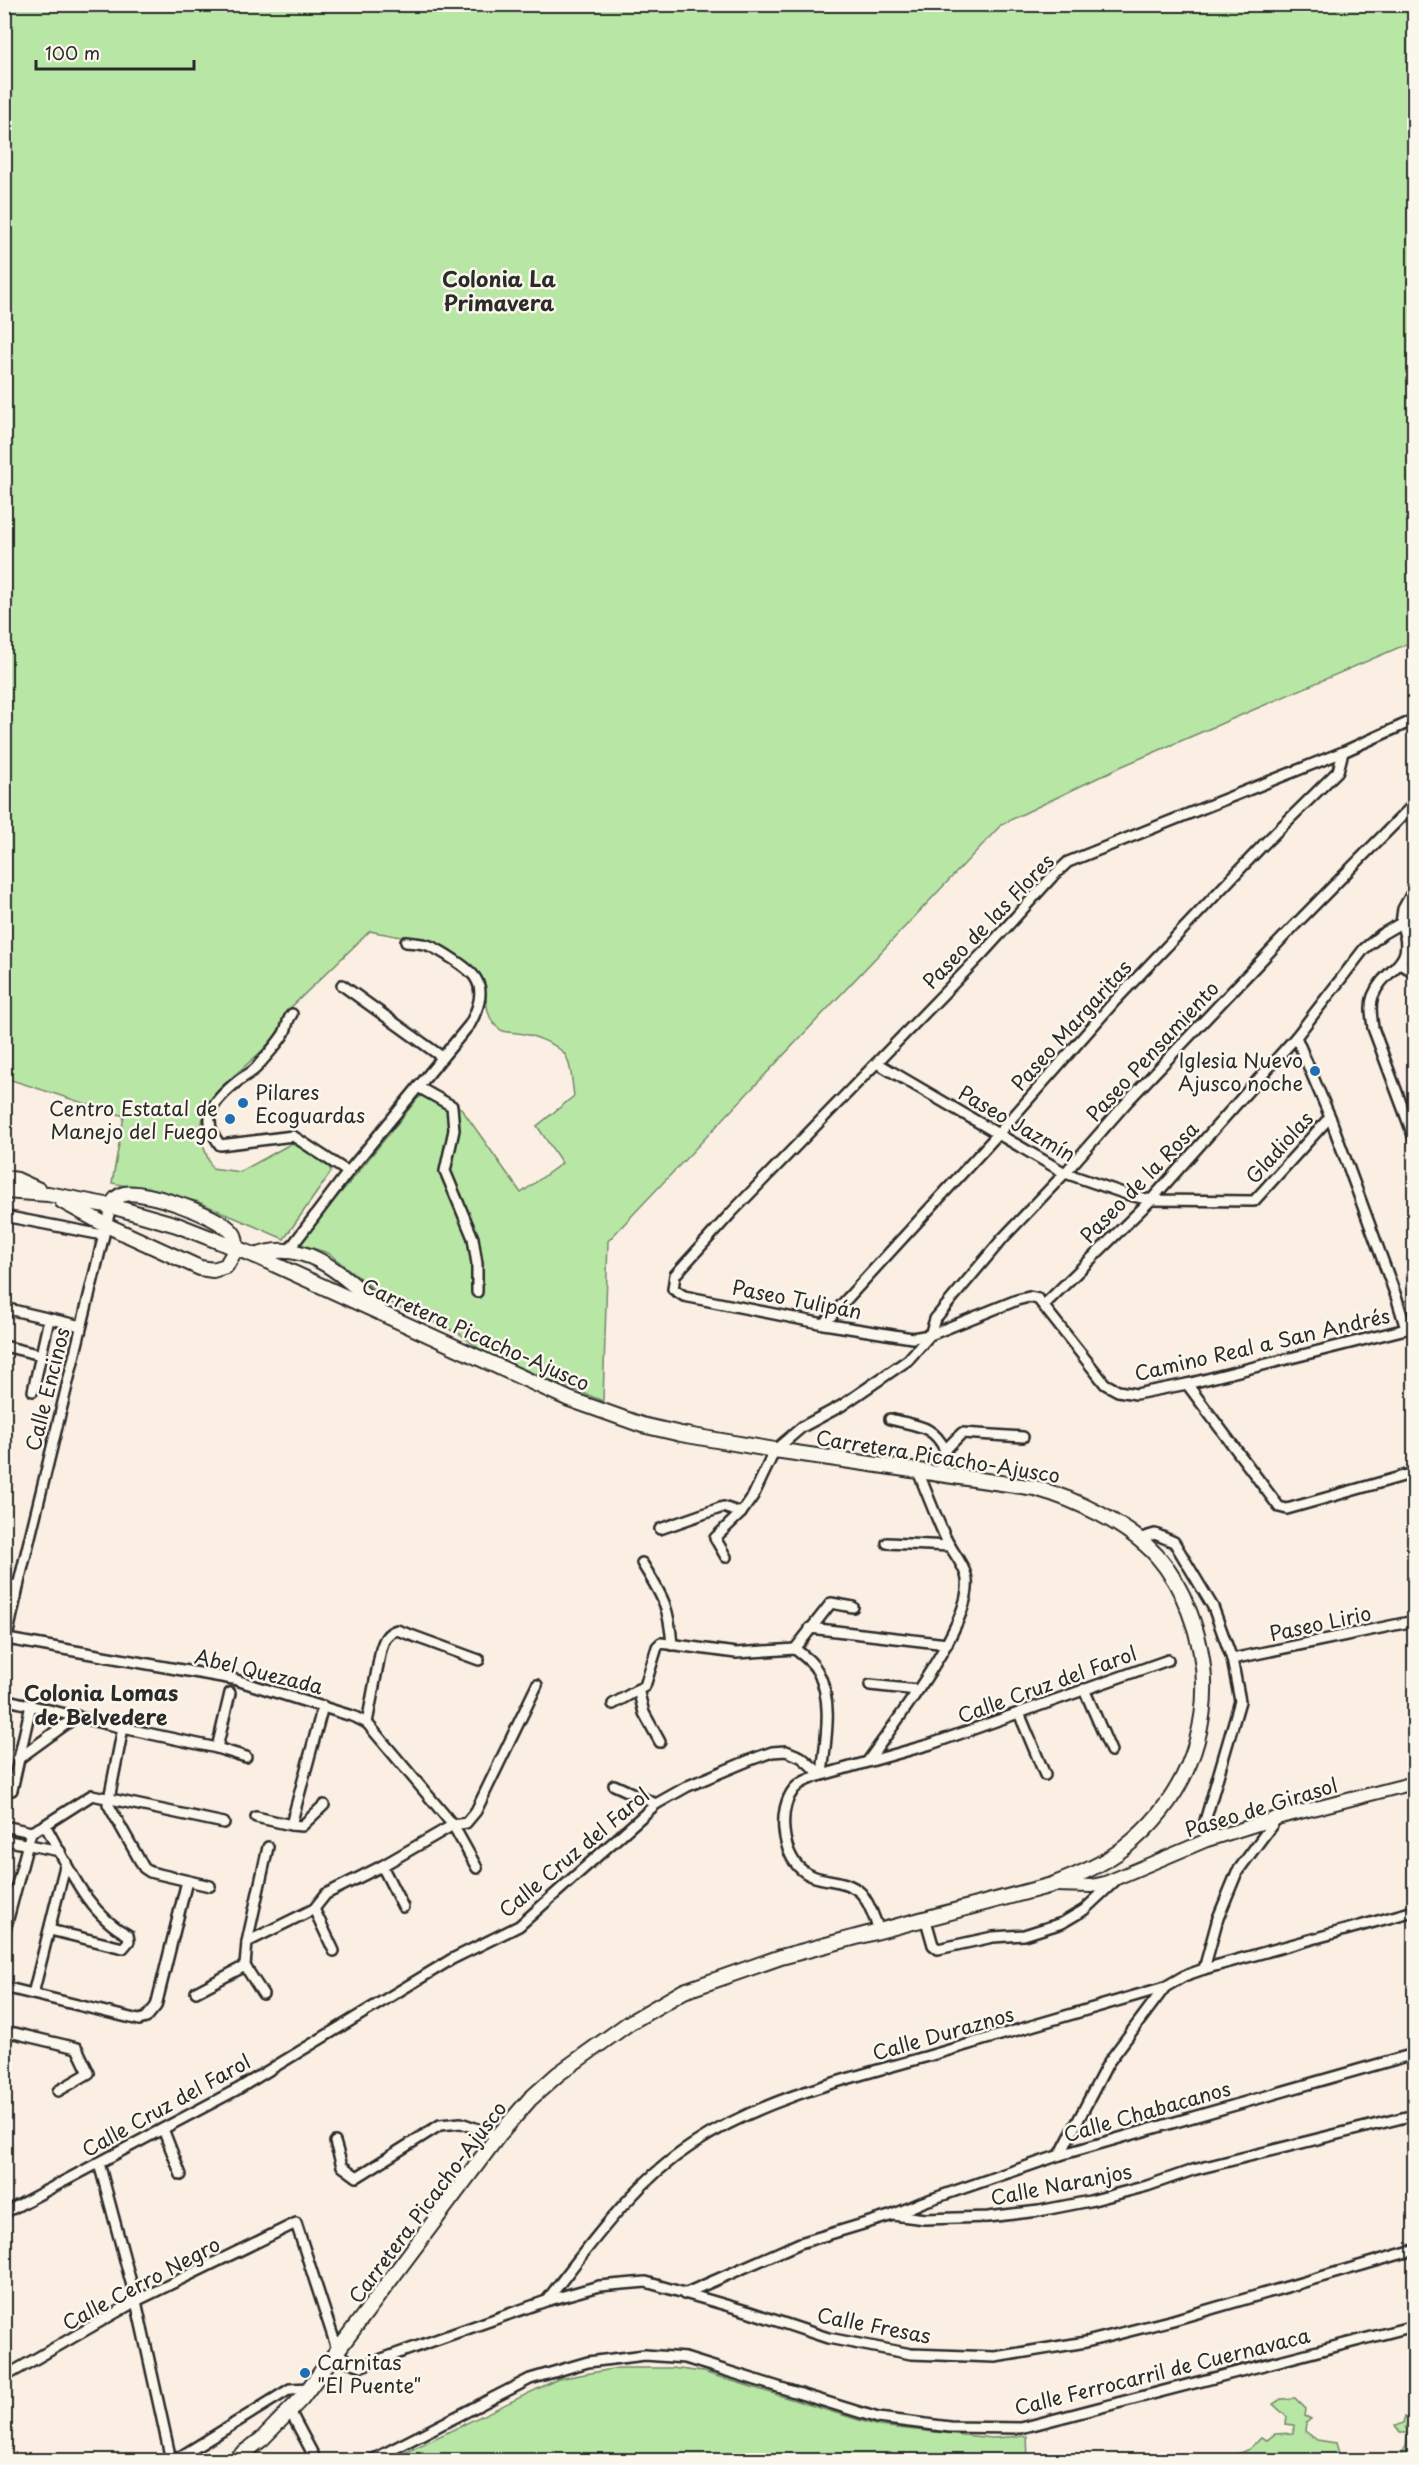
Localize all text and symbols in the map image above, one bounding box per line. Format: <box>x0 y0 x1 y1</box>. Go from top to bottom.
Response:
scale bar <box>36 33 194 71</box>
text: 100 m <box>45 39 100 66</box>
district label: Colonia La Primavera <box>442 262 556 318</box>
street label: Paseo de las Flores <box>915 846 1061 996</box>
street label: Paseo Margaritas <box>1004 953 1138 1097</box>
street label: Paseo Pensamiento <box>1079 974 1225 1128</box>
place label: Iglesia Nuevo Ajusco noche <box>1178 1045 1303 1098</box>
marker: Iglesia Nuevo Ajusco noche <box>1308 1064 1322 1078</box>
place label: Pilares Ecoguardas <box>255 1077 365 1130</box>
street label: Paseo Jazmín <box>953 1077 1081 1169</box>
place label: Centro Estatal de Manejo del Fuego <box>49 1093 218 1146</box>
marker: Pilares Ecoguardas <box>236 1096 250 1110</box>
street label: Gladiolas <box>1238 1104 1320 1190</box>
marker: Centro Estatal de Manejo del Fuego <box>223 1112 237 1126</box>
street label: Paseo de la Rosa <box>1073 1114 1206 1250</box>
street label: Carretera Picacho-Ajusco <box>357 1270 595 1398</box>
street label: Paseo Tulipán <box>729 1272 865 1326</box>
street label: Camino Real a San Andrés <box>1131 1300 1393 1388</box>
street label: Calle Encinos <box>17 1324 77 1454</box>
street label: Carretera Picacho-Ajusco <box>814 1422 1062 1490</box>
street label: Paseo Lirio <box>1266 1598 1374 1648</box>
street label: Calle Cruz del Farol <box>953 1638 1141 1730</box>
street label: Abel Quezada <box>192 1641 327 1702</box>
district label: Colonia Lomas de Belvedere <box>24 1676 178 1732</box>
street label: Paseo de Girasol <box>1181 1769 1341 1845</box>
street label: Calle Cruz del Farol <box>492 1780 656 1924</box>
street label: Calle Duraznos <box>869 1998 1017 2068</box>
street label: Calle Cruz del Farol <box>76 2046 256 2164</box>
street label: Calle Chabacanos <box>1060 2073 1234 2149</box>
street label: Carretera Picacho-Ajusco <box>341 2094 513 2310</box>
street label: Calle Naranjos <box>988 2156 1134 2212</box>
street label: Calle Cerro Negro <box>57 2229 225 2337</box>
street label: Calle Fresas <box>815 2299 933 2351</box>
street label: Calle Ferrocarril de Cuernavaca <box>1011 2320 1313 2422</box>
place label: Carnitas "El Puente" <box>317 2347 421 2400</box>
marker: Carnitas "El Puente" <box>298 2366 312 2380</box>

